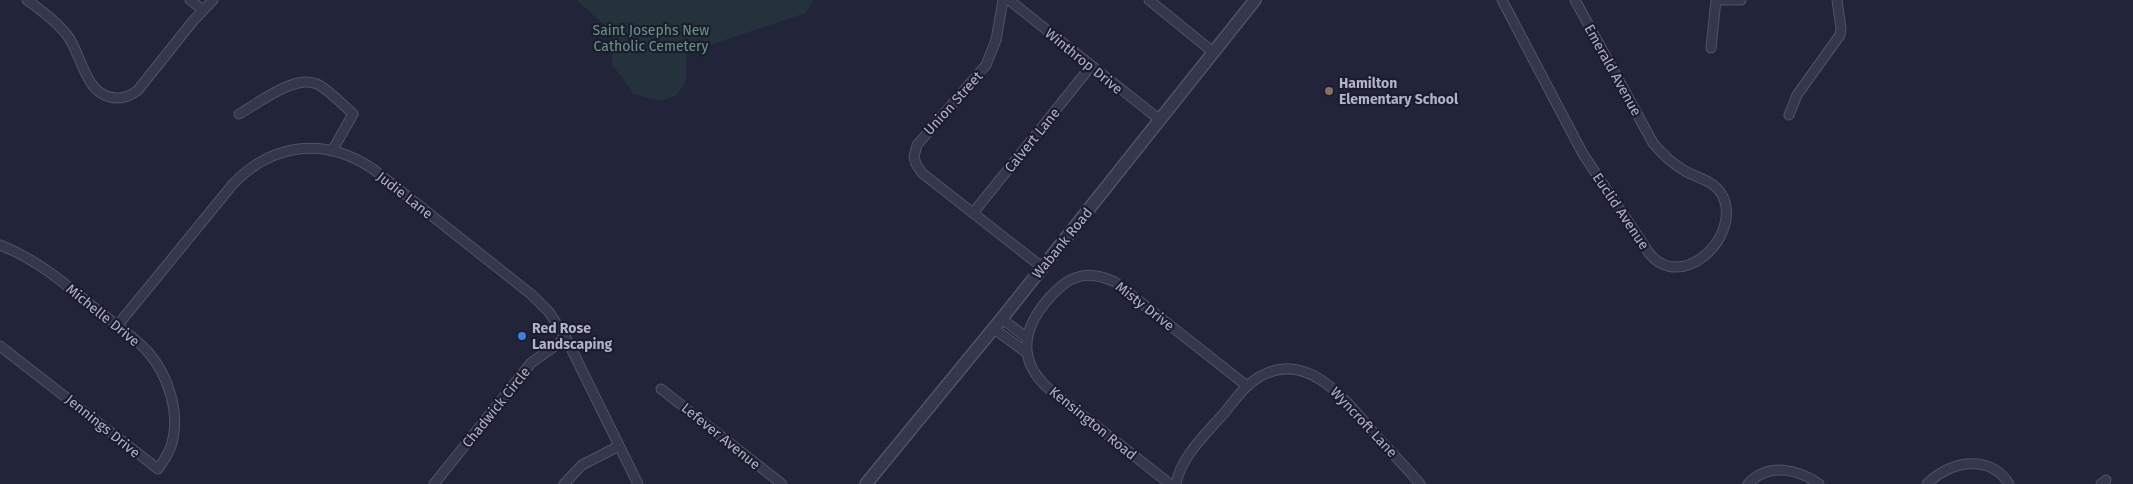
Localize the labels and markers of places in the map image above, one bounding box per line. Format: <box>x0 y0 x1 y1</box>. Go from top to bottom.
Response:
place label: Hamilton Elementary School <box>1339 75 1459 108</box>
marker: Hamilton Elementary School <box>1323 85 1335 97</box>
place label: Red Rose Landscaping <box>532 320 613 353</box>
marker: Red Rose Landscaping <box>516 330 528 342</box>

